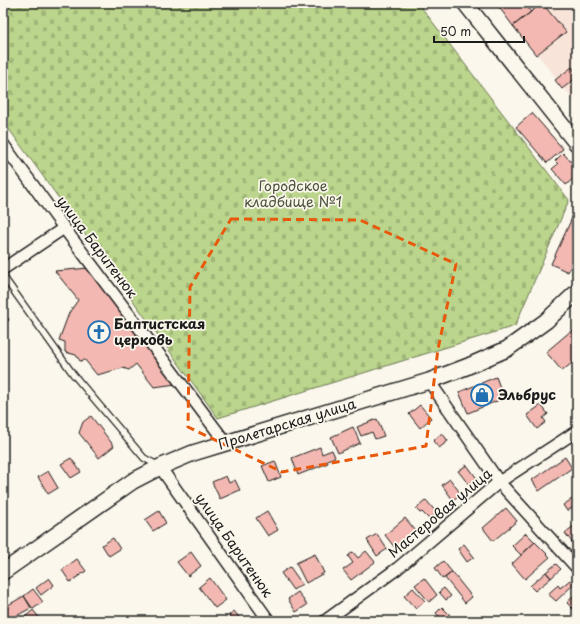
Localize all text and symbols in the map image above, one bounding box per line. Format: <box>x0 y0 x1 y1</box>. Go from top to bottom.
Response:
scale bar <box>434 18 524 44</box>
text: 50 m <box>440 22 471 40</box>
park label: Городское кладбище №1 <box>244 175 342 212</box>
street label: улица Баритенюк <box>52 191 143 303</box>
place label: Баптистская церковь <box>114 313 205 350</box>
church icon: Баптистская церковь <box>86 319 112 345</box>
shop icon: Эльбрус <box>469 382 495 408</box>
place label: Эльбрус <box>498 384 556 405</box>
street label: Пролетарская улица <box>215 393 358 454</box>
street label: Мастеровая улица <box>383 463 496 562</box>
street label: улица Баритенюк <box>190 488 279 602</box>

